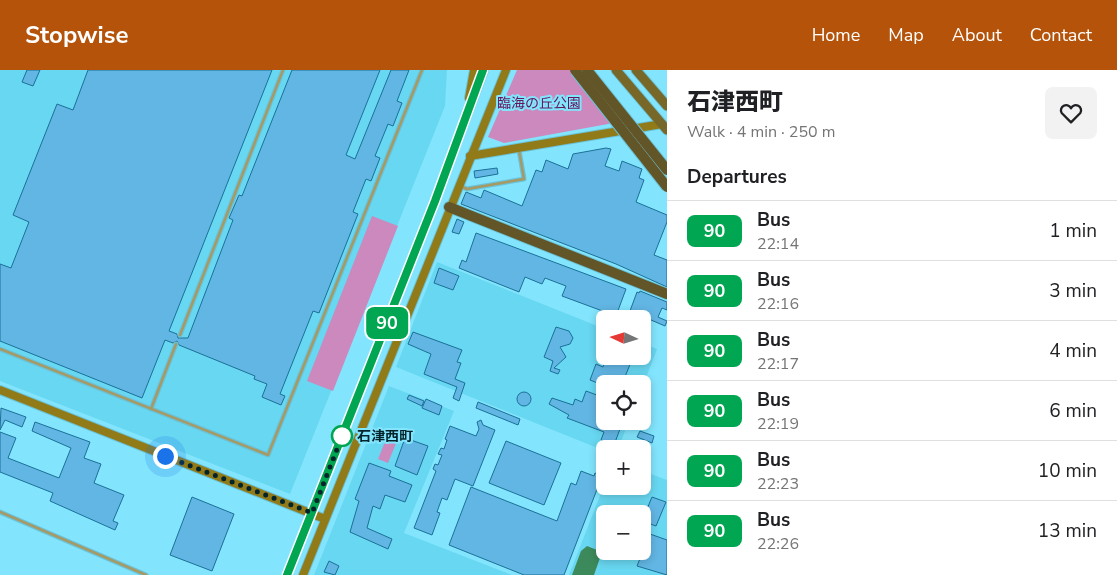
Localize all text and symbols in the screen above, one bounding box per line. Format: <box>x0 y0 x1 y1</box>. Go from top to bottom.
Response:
text: Stopwise <box>25 19 128 51</box>
text: Home <box>812 23 860 47</box>
text: Map <box>888 23 924 47</box>
text: About <box>952 23 1002 47</box>
text: Contact <box>1030 23 1092 47</box>
text: 石津西町 <box>687 86 783 118</box>
button: heart <box>1045 87 1097 139</box>
park label: 臨海の丘公園 <box>497 94 581 113</box>
text: Walk · 4 min · 250 m <box>687 121 835 143</box>
text: Departures <box>687 164 787 190</box>
text: Bus <box>757 207 790 233</box>
text: 1 min <box>1049 218 1097 244</box>
text: 90 <box>704 219 725 243</box>
text: 22:14 <box>757 233 799 255</box>
text: Bus <box>757 267 790 293</box>
text: 3 min <box>1049 278 1097 304</box>
text: 90 <box>704 279 725 303</box>
text: 22:16 <box>757 293 799 315</box>
line badge: 90 <box>364 307 410 339</box>
north arrow <box>596 310 651 365</box>
map controls <box>596 310 651 560</box>
text: 90 <box>376 311 398 335</box>
text: Bus <box>757 327 790 353</box>
text: 4 min <box>1049 338 1097 364</box>
text: 90 <box>704 339 725 363</box>
text: 22:17 <box>757 353 799 375</box>
button: locate <box>596 375 651 430</box>
text: Bus <box>757 387 790 413</box>
text: 6 min <box>1049 398 1097 424</box>
text: 90 <box>704 399 725 423</box>
text: 22:19 <box>757 413 799 435</box>
marker: 石津西町 <box>331 425 353 447</box>
place label: 石津西町 <box>357 427 413 446</box>
button: + <box>596 440 651 495</box>
your location <box>153 444 178 469</box>
text: Bus <box>757 447 790 473</box>
text: 10 min <box>1038 458 1097 484</box>
text: 90 <box>704 459 725 483</box>
text: 22:23 <box>757 473 799 495</box>
button: − <box>596 505 651 560</box>
text: Bus <box>757 507 790 533</box>
text: 13 min <box>1038 518 1097 544</box>
text: 90 <box>704 519 725 543</box>
text: 22:26 <box>757 533 799 555</box>

